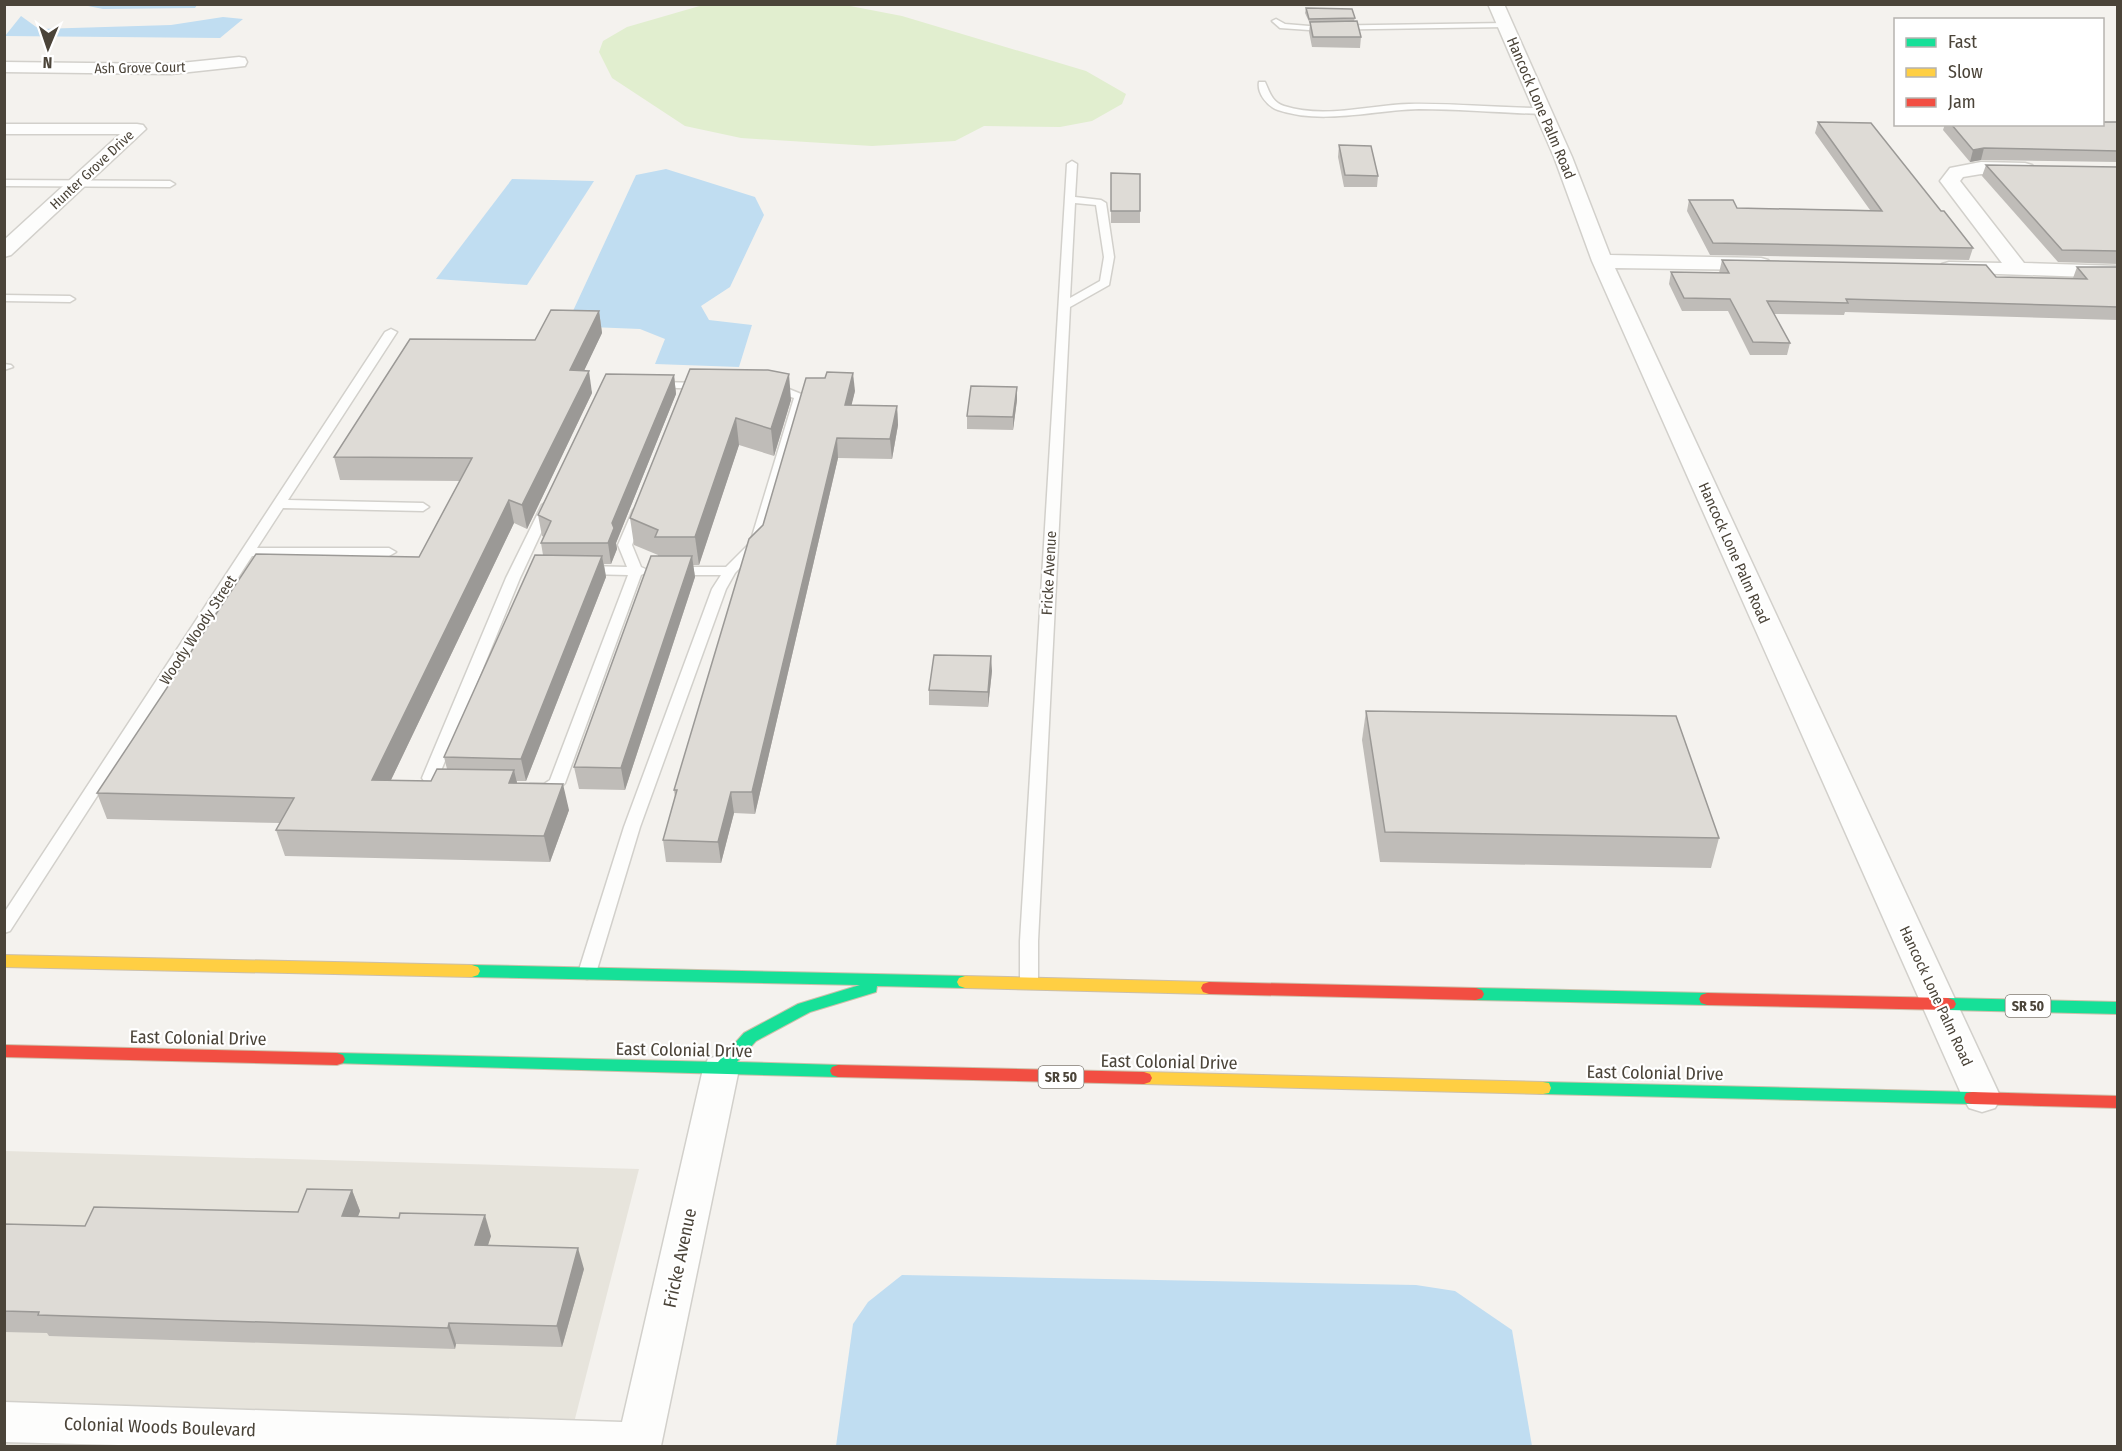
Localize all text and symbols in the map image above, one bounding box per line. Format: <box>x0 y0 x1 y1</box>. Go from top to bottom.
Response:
north arrow <box>18 18 78 78</box>
legend <box>1894 18 2104 126</box>
text: Fast <box>1948 31 1977 53</box>
street label: Hancock Lone Palm Road <box>1503 34 1579 182</box>
text: N <box>42 53 53 72</box>
street label: Ash Grove Court <box>94 59 186 77</box>
text: Slow <box>1948 61 1983 83</box>
text: Jam <box>1948 91 1976 113</box>
street label: Hunter Grove Drive <box>47 127 138 213</box>
street label: Hancock Lone Palm Road <box>1695 480 1773 626</box>
street label: Fricke Avenue <box>1038 530 1060 616</box>
street label: Woody Woody Street <box>156 572 240 688</box>
street label: Hancock Lone Palm Road <box>1896 923 1976 1069</box>
road number: SR 50 <box>2006 995 2050 1017</box>
street label: East Colonial Drive <box>129 1026 267 1050</box>
street label: East Colonial Drive <box>615 1038 753 1062</box>
street label: East Colonial Drive <box>1100 1050 1238 1074</box>
street label: East Colonial Drive <box>1586 1061 1724 1085</box>
road number: SR 50 <box>1038 1066 1084 1088</box>
street label: Fricke Avenue <box>659 1206 701 1310</box>
street label: Colonial Woods Boulevard <box>64 1413 256 1441</box>

